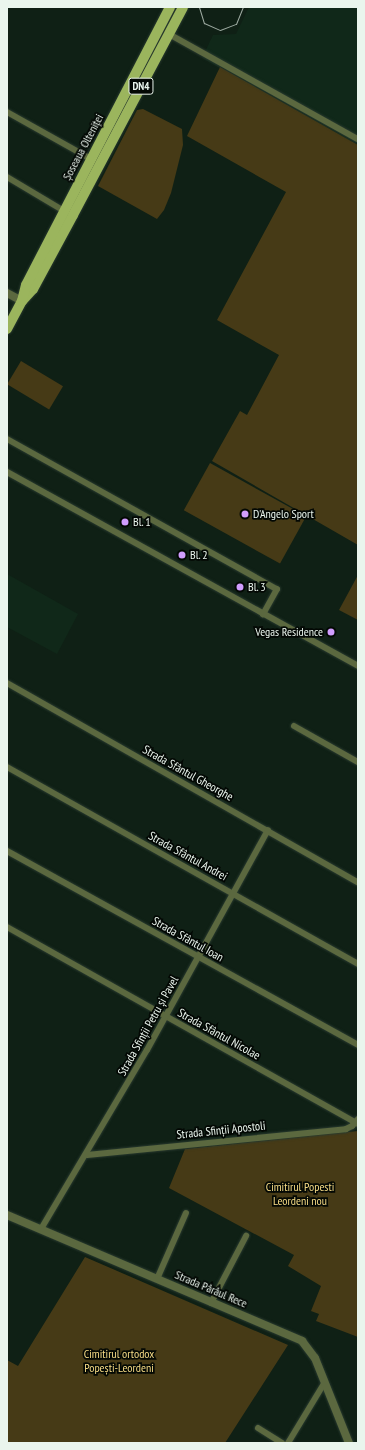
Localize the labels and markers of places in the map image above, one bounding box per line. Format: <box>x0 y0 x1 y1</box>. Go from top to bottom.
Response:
place label: D'Angelo Sport <box>253 507 314 521</box>
marker: D'Angelo Sport <box>240 509 250 519</box>
place label: Bl. 1 <box>133 515 152 529</box>
marker: Bl. 1 <box>120 517 130 527</box>
place label: Bl. 2 <box>190 548 209 562</box>
marker: Bl. 2 <box>177 550 187 560</box>
place label: Bl. 3 <box>248 580 267 594</box>
marker: Bl. 3 <box>235 582 245 592</box>
place label: Vegas Residence <box>255 625 323 639</box>
marker: Vegas Residence <box>326 627 336 637</box>

